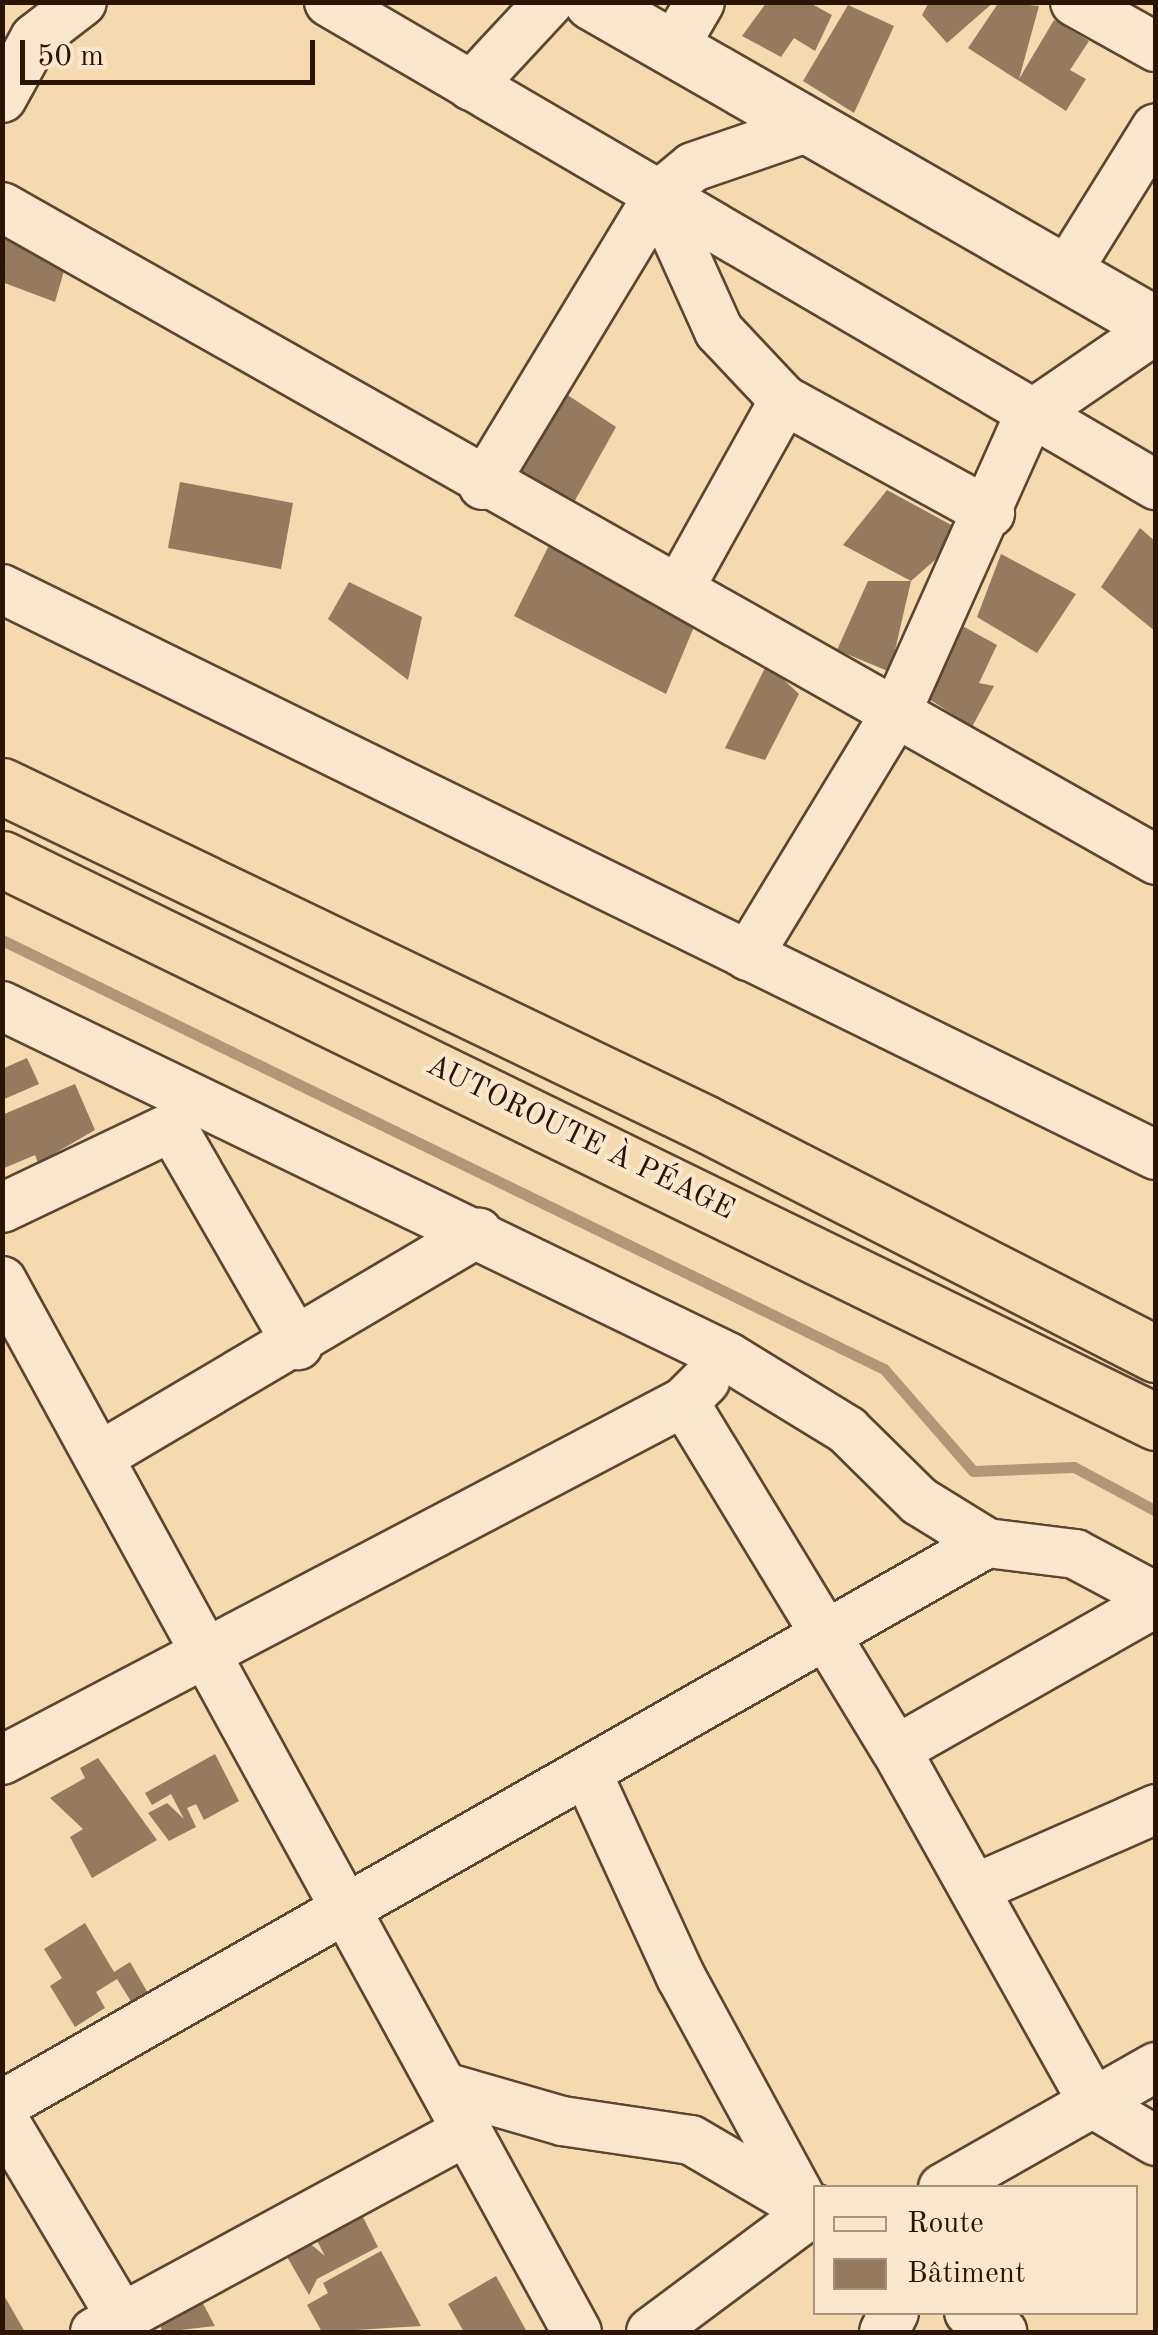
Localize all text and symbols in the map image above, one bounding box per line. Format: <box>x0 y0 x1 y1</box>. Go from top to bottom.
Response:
scale bar <box>25 20 320 82</box>
text: 50 m <box>37 42 104 72</box>
street label: AUTOROUTE À PÉAGE <box>420 1048 740 1228</box>
legend <box>813 2185 1138 2315</box>
text: Route <box>907 2209 984 2239</box>
text: Bâtiment <box>907 2259 1025 2289</box>

